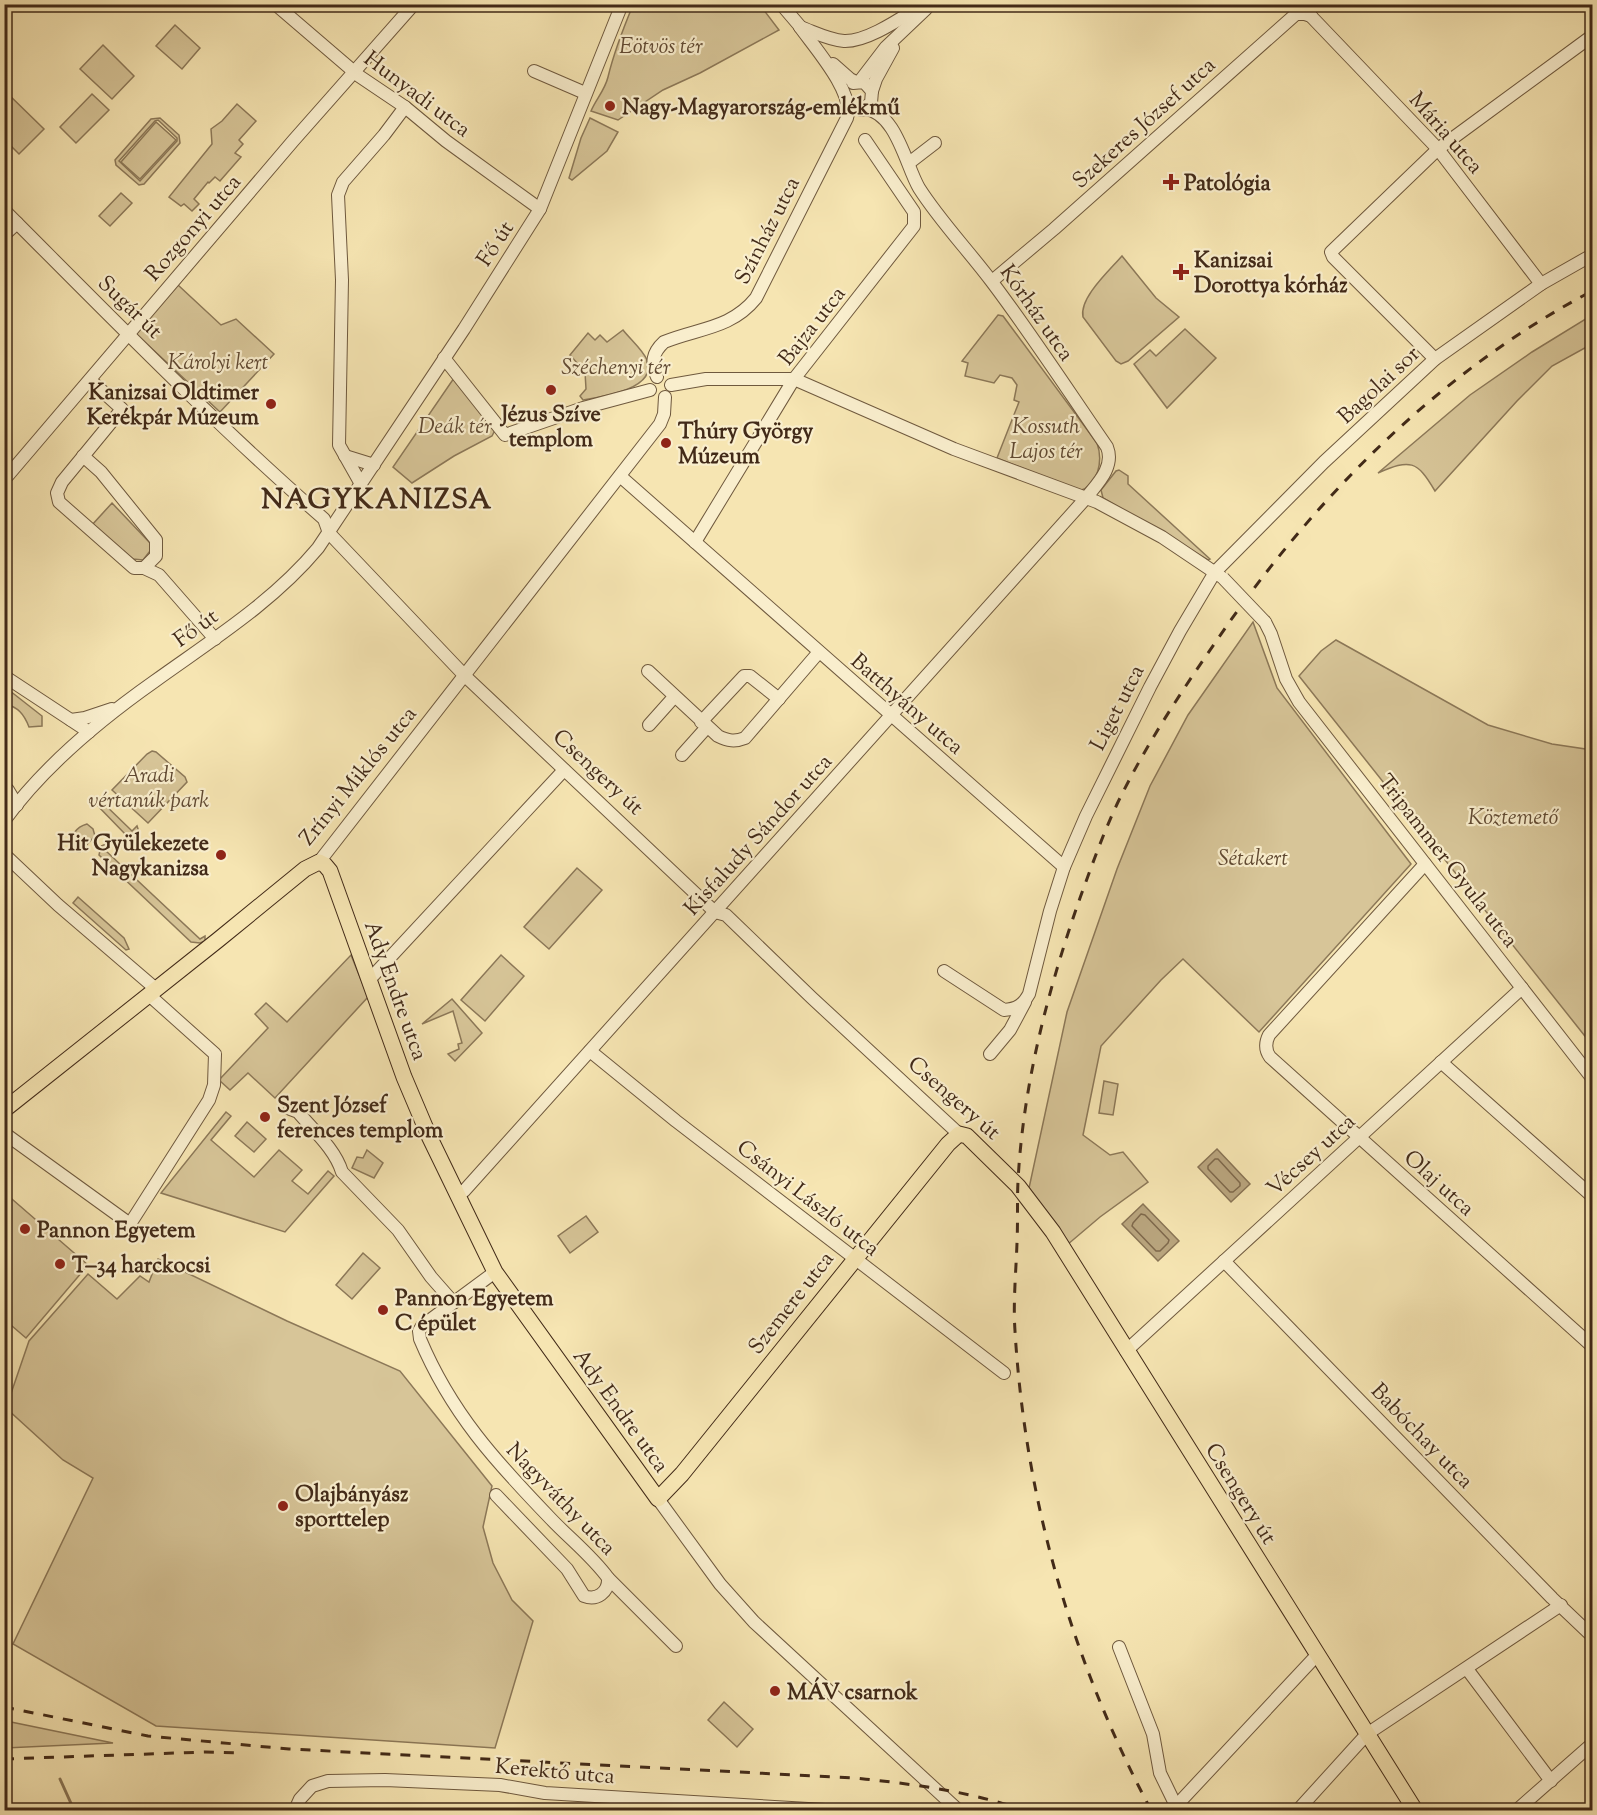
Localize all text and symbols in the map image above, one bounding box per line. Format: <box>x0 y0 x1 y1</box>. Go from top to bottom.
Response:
park label: Eötvös tér <box>619 32 703 64</box>
street label: Hunyadi utca <box>356 44 476 146</box>
street label: Szekeres József utca <box>1066 51 1224 197</box>
street label: Mária utca <box>1400 86 1490 182</box>
place label: Nagy-Magyarország-emlékmű <box>622 93 900 125</box>
marker: Nagy-Magyarország-emlékmű <box>603 99 617 113</box>
street label: Rozgonyi utca <box>139 168 250 290</box>
place label: Patológia <box>1184 169 1271 201</box>
street label: Színház utca <box>728 172 809 291</box>
marker: Patológia <box>1162 173 1180 191</box>
street label: Fő út <box>470 215 523 274</box>
place label: Kanizsai Dorottya kórház <box>1194 246 1348 303</box>
street label: Kórház utca <box>990 259 1081 369</box>
marker: Kanizsai Dorottya kórház <box>1172 263 1190 281</box>
street label: Sugár út <box>89 269 169 348</box>
street label: Bajza utca <box>772 280 855 373</box>
street label: Bagolai sor <box>1332 340 1428 433</box>
park label: Károlyi kert <box>168 348 269 380</box>
park label: Széchenyi tér <box>561 353 671 385</box>
place label: Kanizsai Oldtimer Kerékpár Múzeum <box>87 378 260 435</box>
marker: Jézus Szíve templom <box>544 383 558 397</box>
marker: Kanizsai Oldtimer Kerékpár Múzeum <box>264 397 278 411</box>
place label: Jézus Szíve templom <box>499 400 601 457</box>
park label: Deák tér <box>418 412 492 444</box>
park label: Kossuth Lajos tér <box>1009 412 1083 469</box>
place label: Thúry György Múzeum <box>678 417 813 474</box>
marker: Thúry György Múzeum <box>659 436 673 450</box>
district label: NAGYKANIZSA <box>261 481 493 521</box>
street label: Fő út <box>168 602 226 657</box>
street label: Batthyány utca <box>842 647 970 764</box>
street label: Liget utca <box>1083 660 1154 757</box>
street label: Zrínyi Miklós utca <box>293 700 426 853</box>
street label: Csengery út <box>544 723 650 824</box>
street label: Kisfaludy Sándor utca <box>678 748 841 924</box>
park label: Aradi vértanúk park <box>89 761 209 818</box>
street label: Tripammer Gyula utca <box>1369 768 1525 955</box>
park label: Köztemető <box>1468 803 1559 835</box>
place label: Hit Gyülekezete Nagykanizsa <box>58 829 210 886</box>
park label: Sétakert <box>1218 844 1289 876</box>
marker: Hit Gyülekezete Nagykanizsa <box>214 848 228 862</box>
street label: Ady Endre utca <box>354 917 434 1065</box>
street label: Csengery út <box>899 1050 1007 1149</box>
place label: Szent József ferences templom <box>277 1091 444 1148</box>
street label: Vécsey utca <box>1260 1107 1364 1205</box>
marker: Szent József ferences templom <box>258 1110 272 1124</box>
street label: Csányi László utca <box>729 1133 885 1265</box>
street label: Olaj utca <box>1395 1144 1481 1225</box>
place label: Pannon Egyetem <box>37 1216 196 1248</box>
marker: Pannon Egyetem <box>18 1222 32 1236</box>
street label: Szemere utca <box>742 1245 843 1362</box>
place label: T–34 harckocsi <box>72 1251 211 1283</box>
marker: T–34 harckocsi <box>53 1257 67 1271</box>
place label: Pannon Egyetem C épület <box>395 1284 554 1341</box>
marker: Pannon Egyetem C épület <box>376 1303 390 1317</box>
street label: Ady Endre utca <box>564 1343 676 1480</box>
street label: Babóchay utca <box>1362 1377 1480 1497</box>
street label: Nagyváthy utca <box>497 1436 622 1564</box>
street label: Csengery út <box>1196 1438 1283 1552</box>
place label: Olajbányász sporttelep <box>295 1480 409 1537</box>
marker: Olajbányász sporttelep <box>276 1499 290 1513</box>
place label: MÁV csarnok <box>787 1677 918 1710</box>
marker: MÁV csarnok <box>768 1684 782 1698</box>
street label: Kerektó utca <box>494 1752 616 1794</box>

